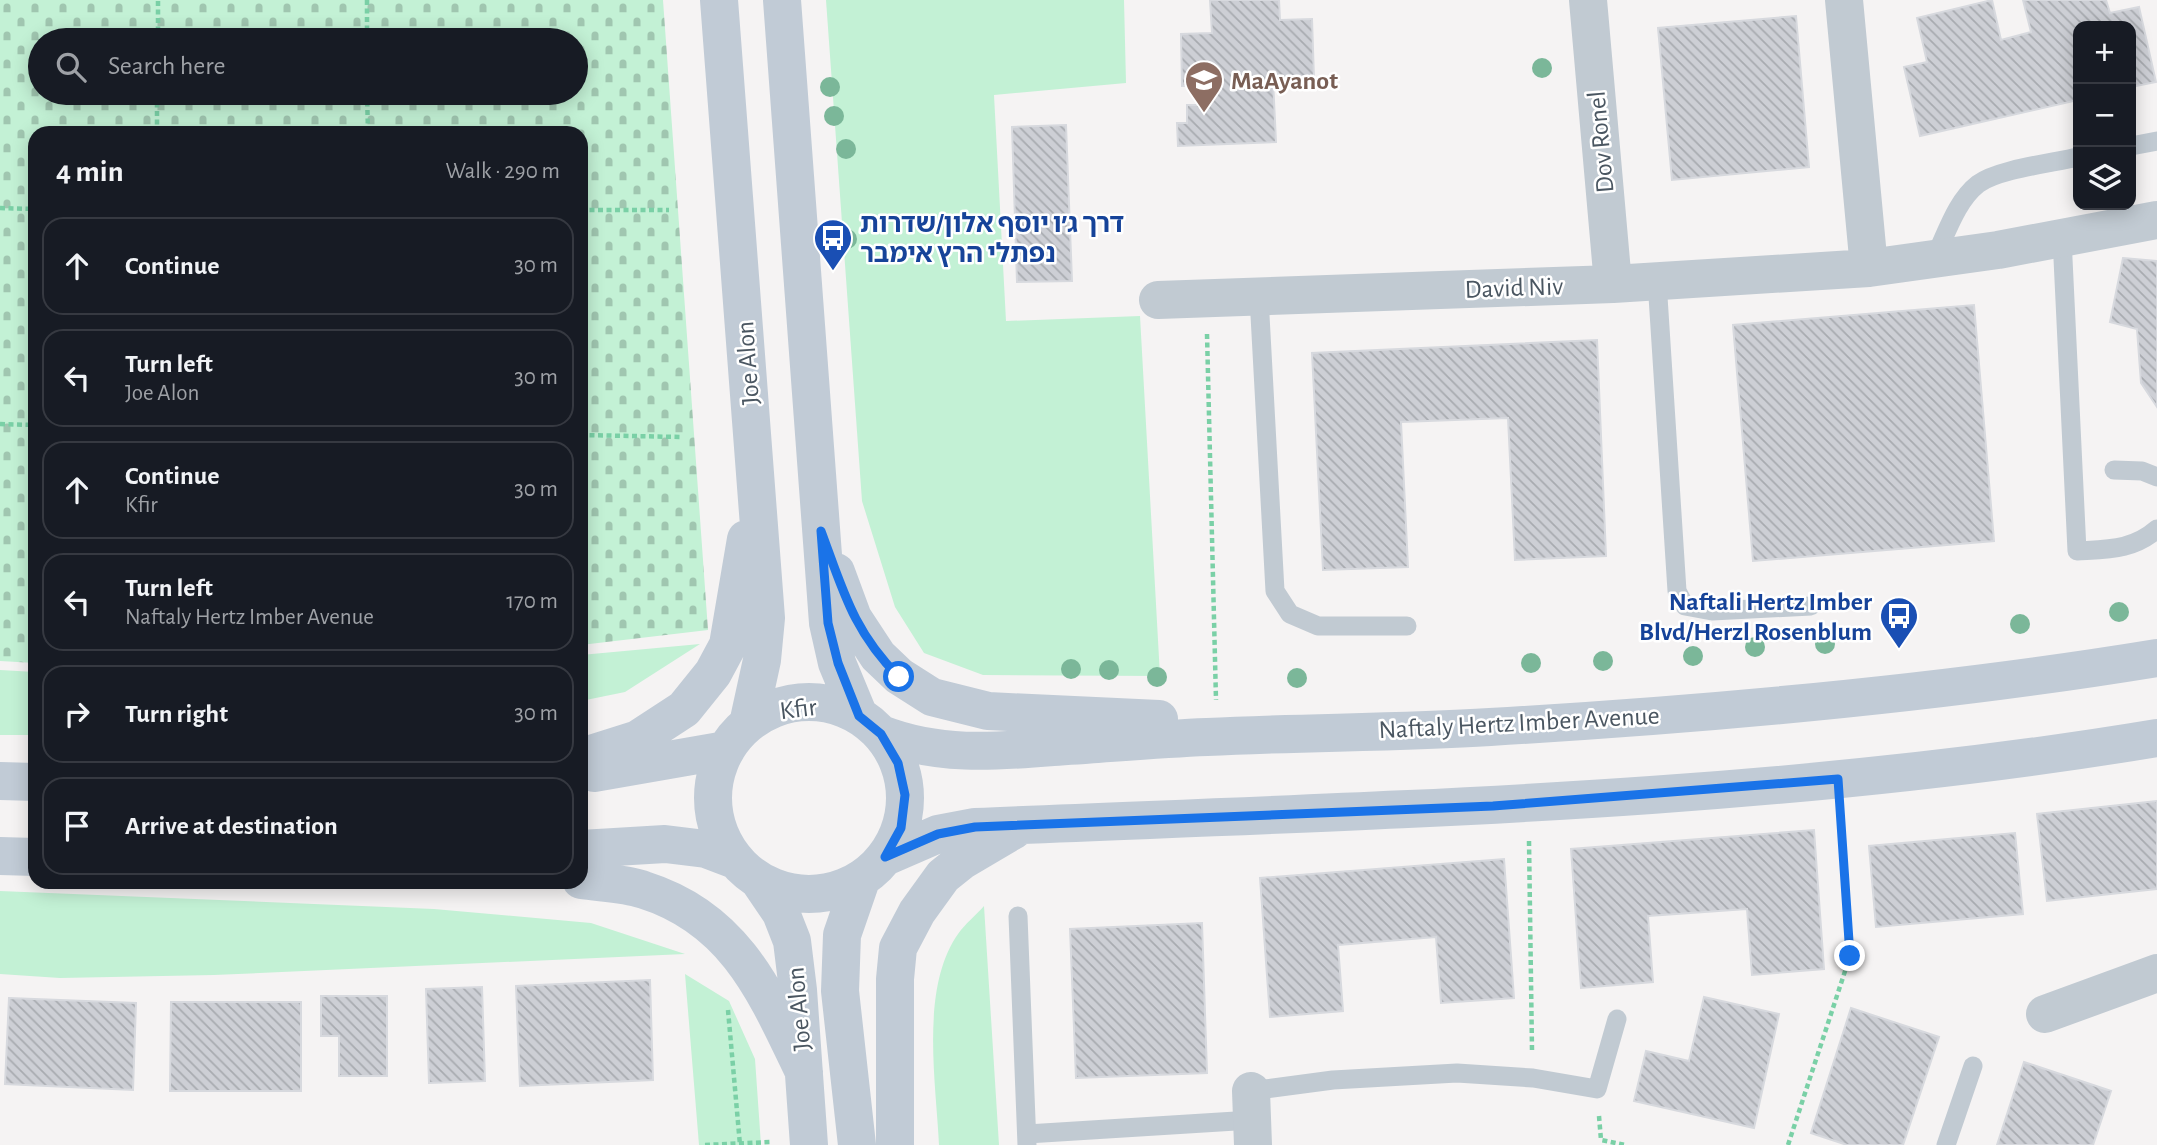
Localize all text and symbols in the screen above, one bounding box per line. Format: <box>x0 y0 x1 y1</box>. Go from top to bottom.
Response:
map controls <box>2073 21 2136 210</box>
button: + <box>2073 21 2136 84</box>
search box <box>28 28 588 105</box>
icon: search <box>52 48 90 86</box>
text: Search here <box>108 53 226 79</box>
school or university icon: MaAyanot <box>1183 59 1225 114</box>
place label: MaAyanot <box>1231 68 1338 94</box>
button: − <box>2073 84 2136 147</box>
street label: Dov Ronel <box>1584 90 1618 194</box>
button: layers <box>2073 147 2136 210</box>
text: 4 min <box>56 157 124 187</box>
text: Walk · 290 m <box>445 160 560 183</box>
place label: דרך ג׳ו יוסף אלון/שדרות נפתלי הרץ אימבר <box>860 211 1124 267</box>
bus stop icon: דרך ג׳ו יוסף אלון/שדרות נפתלי הרץ אימבר <box>812 217 854 272</box>
icon: ahead <box>58 247 96 285</box>
text: Continue <box>125 253 220 279</box>
text: 30 m <box>514 254 558 277</box>
street label: David Niv <box>1464 273 1564 303</box>
street label: Joe Alon <box>732 320 764 406</box>
text: Turn left <box>125 351 213 377</box>
icon: left <box>58 359 96 397</box>
text: 30 m <box>514 366 558 389</box>
text: Joe Alon <box>125 382 199 405</box>
text: Continue <box>125 463 220 489</box>
icon: ahead <box>58 471 96 509</box>
text: 30 m <box>514 478 558 501</box>
text: Kfir <box>125 494 158 517</box>
text: Turn left <box>125 575 213 601</box>
icon: left <box>58 583 96 621</box>
place label: Naftali Hertz Imber Blvd/Herzl Rosenblum <box>1639 589 1872 645</box>
text: 170 m <box>506 590 558 613</box>
bus stop icon: Naftali Hertz Imber Blvd/Herzl Rosenblum <box>1878 595 1920 650</box>
text: Naftaly Hertz Imber Avenue <box>125 606 374 629</box>
route start <box>883 661 914 692</box>
street label: Kfir <box>778 694 819 724</box>
icon: right <box>58 695 96 733</box>
text: Turn right <box>125 701 228 727</box>
text: 30 m <box>514 702 558 725</box>
street label: Naftaly Hertz Imber Avenue <box>1378 703 1660 743</box>
icon: arrive <box>58 807 96 845</box>
text: Arrive at destination <box>125 813 338 839</box>
route end <box>1834 940 1865 971</box>
street label: Joe Alon <box>782 966 816 1052</box>

